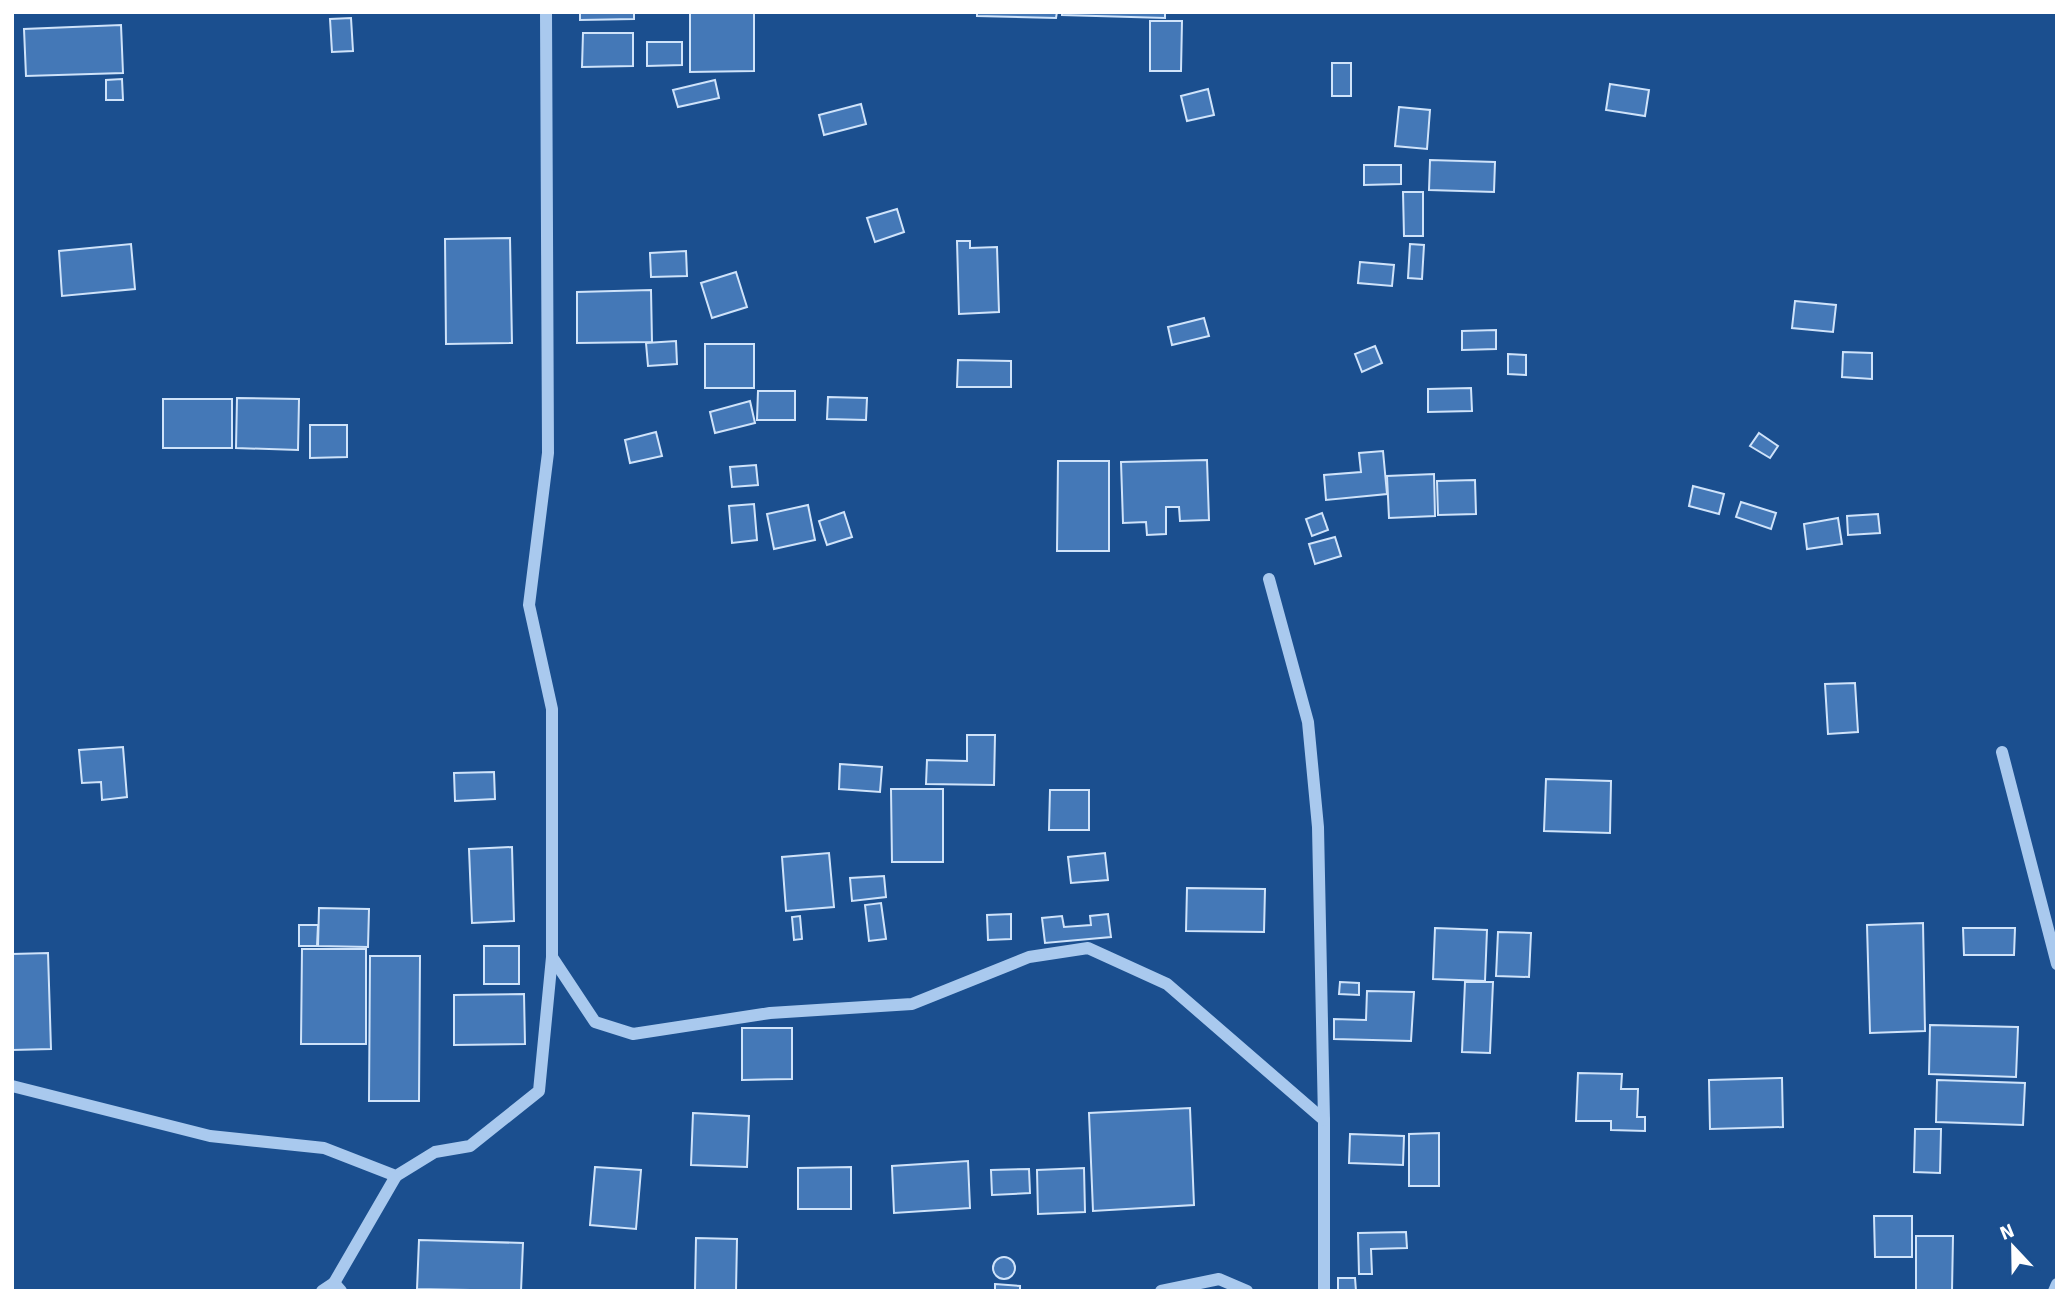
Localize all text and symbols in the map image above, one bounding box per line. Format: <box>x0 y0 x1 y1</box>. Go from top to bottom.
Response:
north arrow <box>1978 1212 2048 1282</box>
text: N <box>1996 1219 2018 1246</box>

